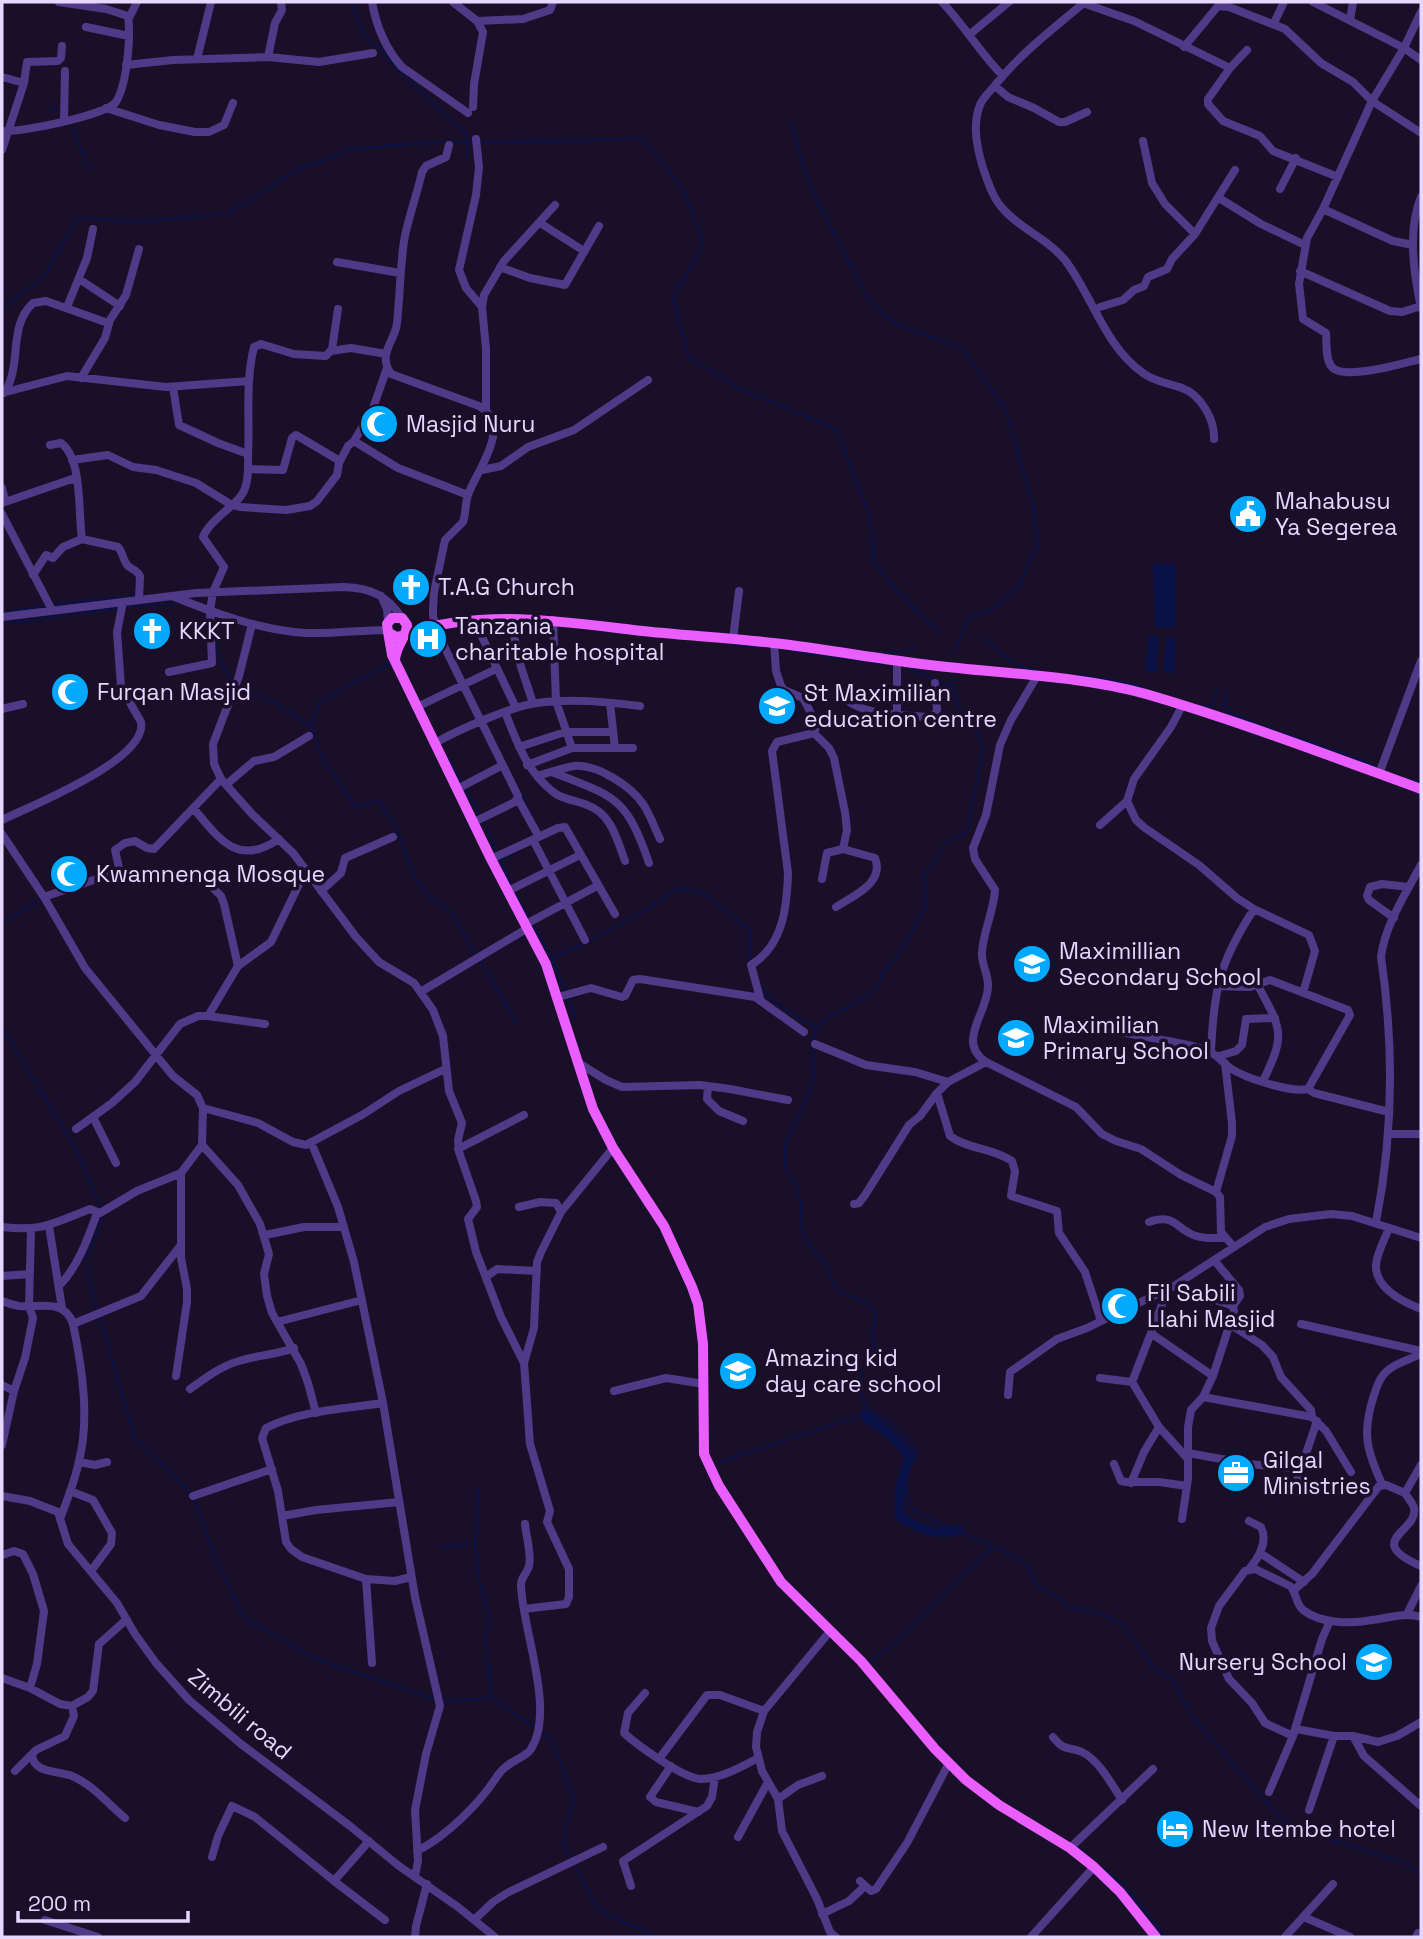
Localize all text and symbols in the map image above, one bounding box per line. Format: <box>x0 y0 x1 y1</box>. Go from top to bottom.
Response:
mosque icon: Masjid Nuru <box>358 403 400 445</box>
place label: Masjid Nuru <box>406 409 535 439</box>
place label: Mahabusu Ya Segerea <box>1275 486 1397 542</box>
public building icon: Mahabusu Ya Segerea <box>1227 493 1269 535</box>
church icon: T.A.G Church <box>390 566 432 608</box>
place label: T.A.G Church <box>438 572 575 602</box>
church icon: KKKT <box>131 610 173 652</box>
place label: Tanzania charitable hospital <box>455 611 664 667</box>
place label: KKKT <box>179 616 235 646</box>
hospital icon: Tanzania charitable hospital <box>407 618 449 660</box>
mosque icon: Furqan Masjid <box>49 671 91 713</box>
place label: Furqan Masjid <box>97 677 251 707</box>
place label: St Maximilian education centre <box>804 678 997 734</box>
school or university icon: St Maximilian education centre <box>756 685 798 727</box>
mosque icon: Kwamnenga Mosque <box>48 853 90 895</box>
place label: Kwamnenga Mosque <box>96 859 325 889</box>
place label: Maximillian Secondary School <box>1059 936 1261 992</box>
school or university icon: Maximillian Secondary School <box>1011 943 1053 985</box>
place label: Maximilian Primary School <box>1043 1010 1209 1066</box>
school or university icon: Maximilian Primary School <box>995 1017 1037 1059</box>
place label: Fil Sabili Llahi Masjid <box>1147 1278 1275 1334</box>
mosque icon: Fil Sabili Llahi Masjid <box>1099 1285 1141 1327</box>
place label: Amazing kid day care school <box>765 1343 942 1399</box>
school or university icon: Amazing kid day care school <box>717 1350 759 1392</box>
place label: Gilgal Ministries <box>1263 1445 1371 1501</box>
office icon: Gilgal Ministries <box>1215 1452 1257 1494</box>
school or university icon: Nursery School <box>1353 1641 1395 1683</box>
place label: Nursery School <box>1179 1647 1347 1677</box>
street label: Zimbili road <box>182 1662 298 1766</box>
hotel icon: New Itembe hotel <box>1154 1808 1196 1850</box>
place label: New Itembe hotel <box>1202 1814 1396 1844</box>
scale bar <box>18 1880 187 1924</box>
text: 200 m <box>28 1890 91 1917</box>

